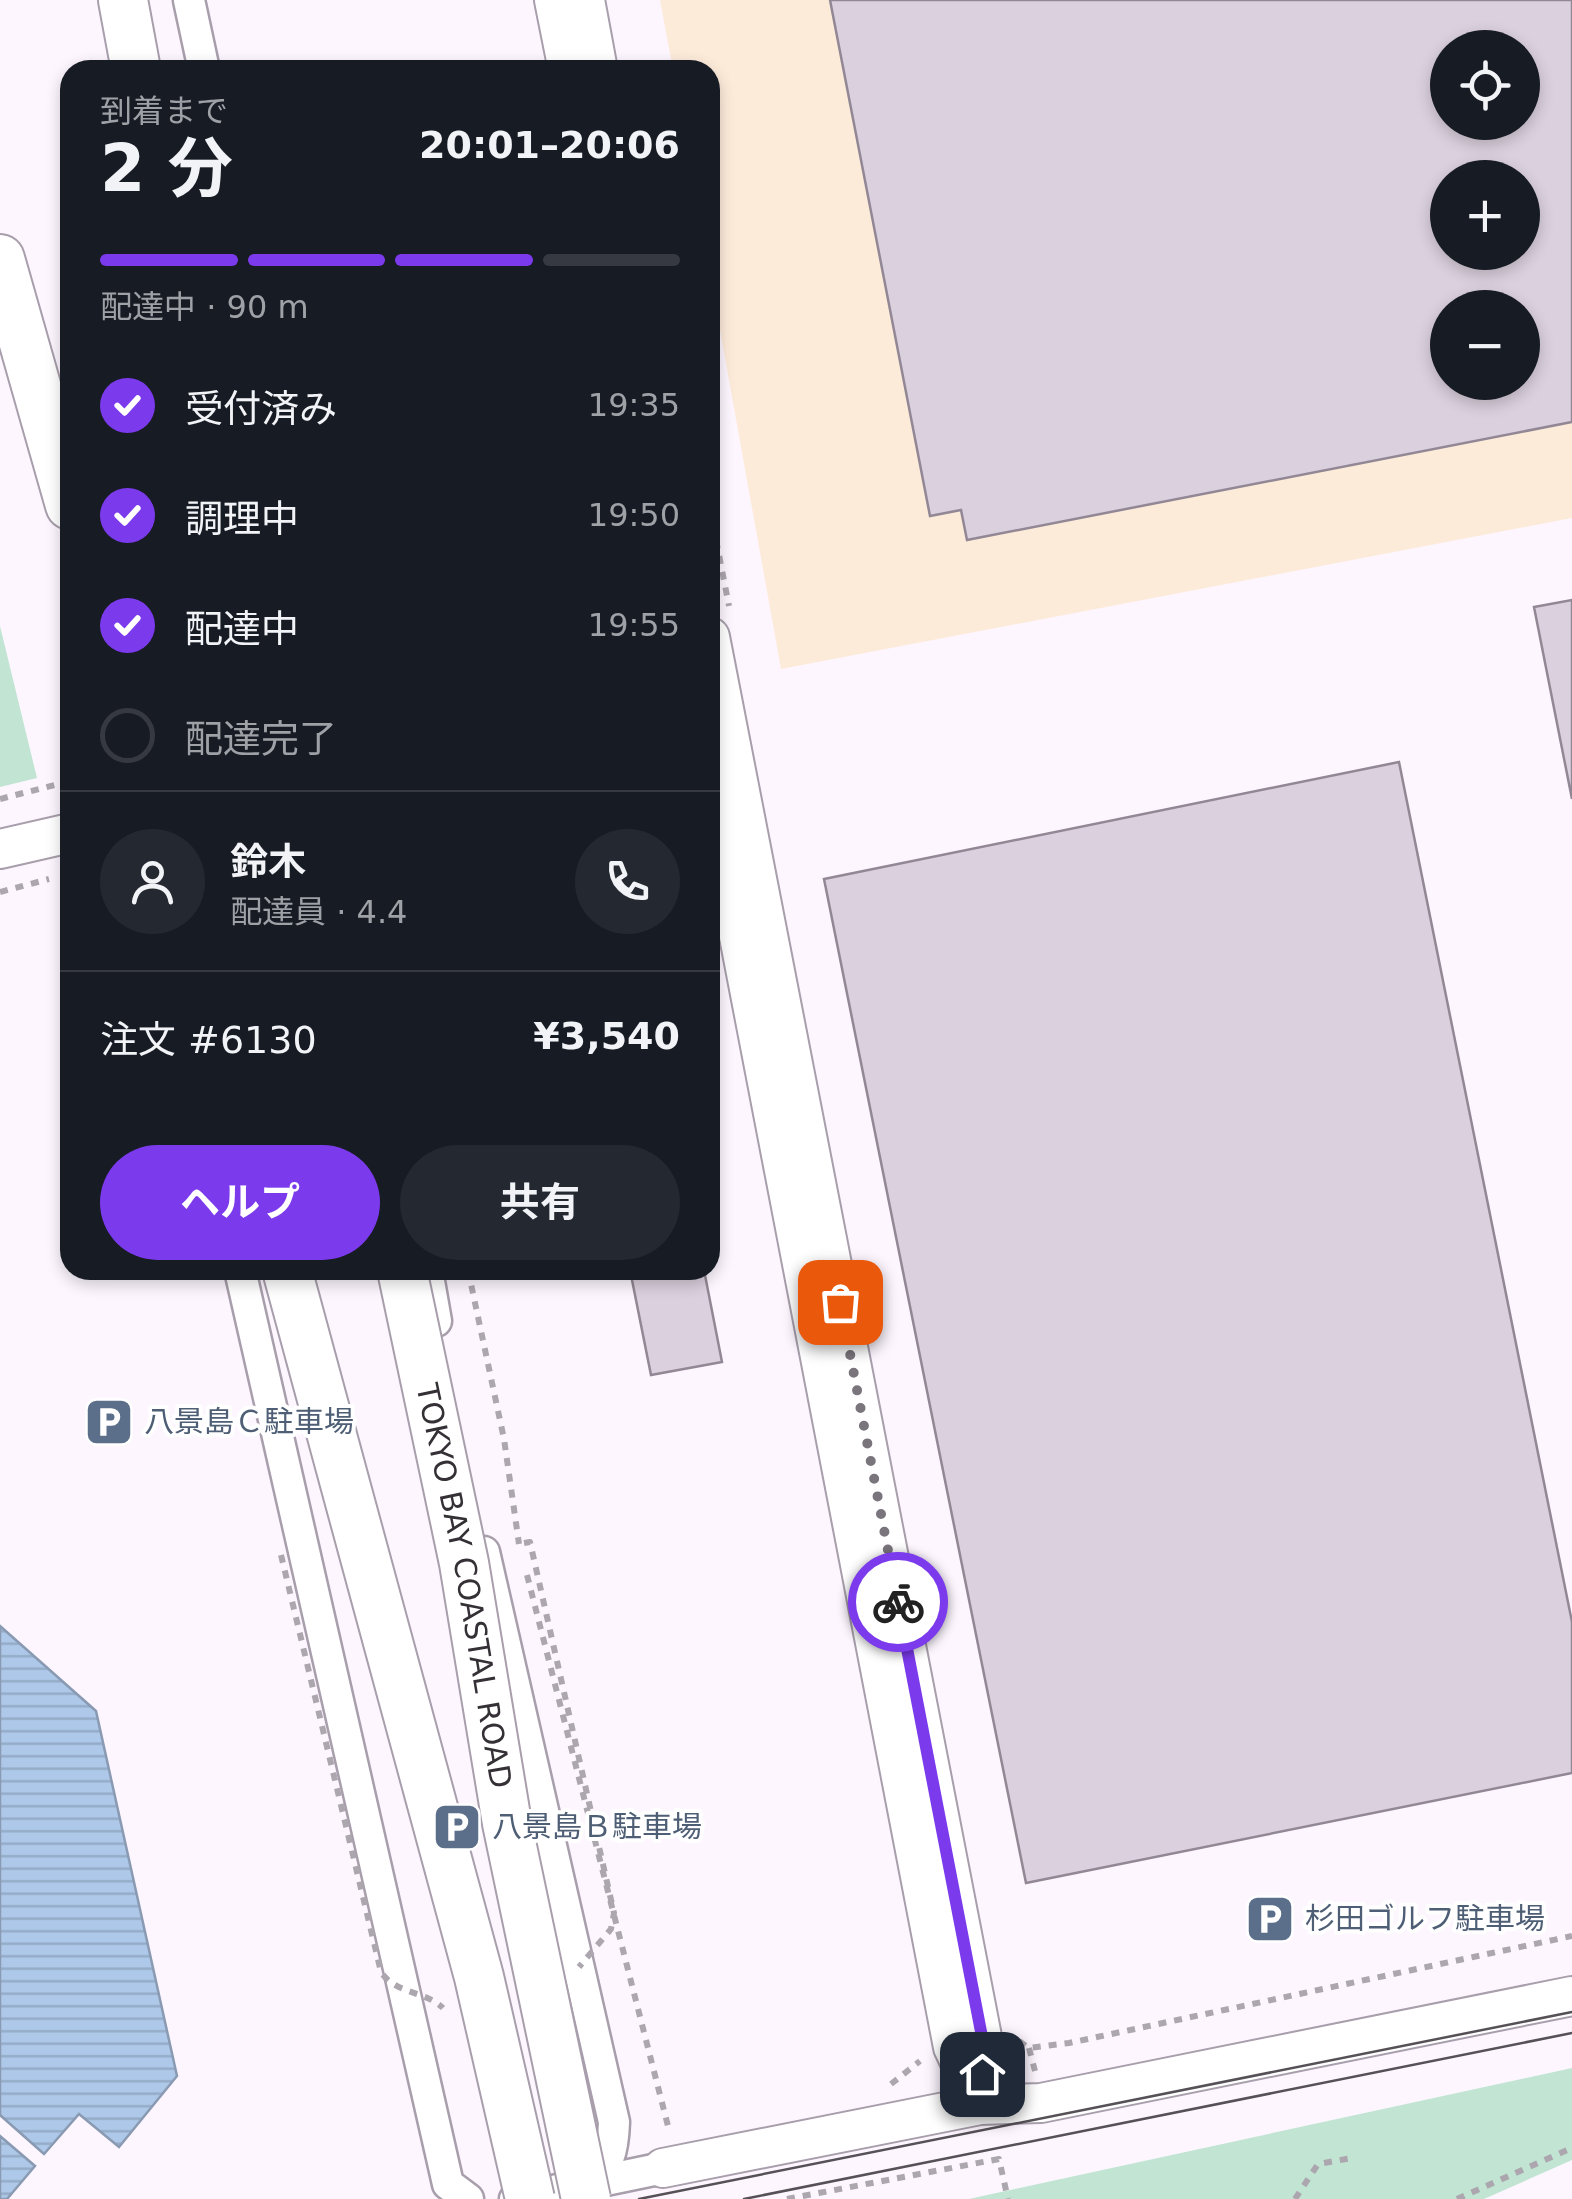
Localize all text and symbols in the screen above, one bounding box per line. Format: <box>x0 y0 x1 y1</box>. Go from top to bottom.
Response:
map controls <box>1430 30 1540 400</box>
button: locate <box>1430 30 1540 140</box>
text: 到着まで <box>100 92 228 130</box>
text: 20:01–20:06 <box>419 123 680 167</box>
text: 2 分 <box>100 131 233 206</box>
button: + <box>1430 160 1540 270</box>
text: 配達中 · 90 m <box>100 288 309 326</box>
button: − <box>1430 290 1540 400</box>
icon: check <box>100 378 155 433</box>
text: 19:35 <box>588 386 680 424</box>
text: 受付済み <box>185 387 337 431</box>
icon: check <box>100 488 155 543</box>
text: 19:50 <box>588 496 680 534</box>
text: 調理中 <box>185 497 299 541</box>
icon: check <box>100 598 155 653</box>
text: 19:55 <box>588 606 680 644</box>
text: 配達中 <box>185 607 299 651</box>
text: 配達完了 <box>185 717 337 761</box>
button: person <box>100 829 205 934</box>
button: phone <box>575 829 680 934</box>
text: 鈴木 <box>230 840 306 884</box>
text: 配達員 · 4.4 <box>230 893 407 931</box>
text: ¥3,540 <box>533 1014 680 1058</box>
text: 注文 #6130 <box>100 1018 317 1062</box>
button: ヘルプ <box>100 1145 380 1260</box>
button: 共有 <box>400 1145 680 1260</box>
pin <box>798 1260 883 1345</box>
icon: bag <box>813 1275 868 1330</box>
street label: TOKYO BAY COASTAL ROAD <box>409 1379 519 1791</box>
parking icon: 八景島Ｃ駐車場 <box>83 1396 135 1448</box>
place label: 八景島Ｃ駐車場 <box>144 1404 354 1439</box>
courier <box>848 1552 948 1652</box>
icon: bike <box>871 1575 926 1630</box>
parking icon: 八景島Ｂ駐車場 <box>431 1801 483 1853</box>
place label: 八景島Ｂ駐車場 <box>492 1809 702 1844</box>
parking icon: 杉田ゴルフ駐車場 <box>1244 1893 1296 1945</box>
place label: 杉田ゴルフ駐車場 <box>1305 1901 1545 1936</box>
pin <box>940 2032 1025 2117</box>
icon: home <box>955 2047 1010 2102</box>

